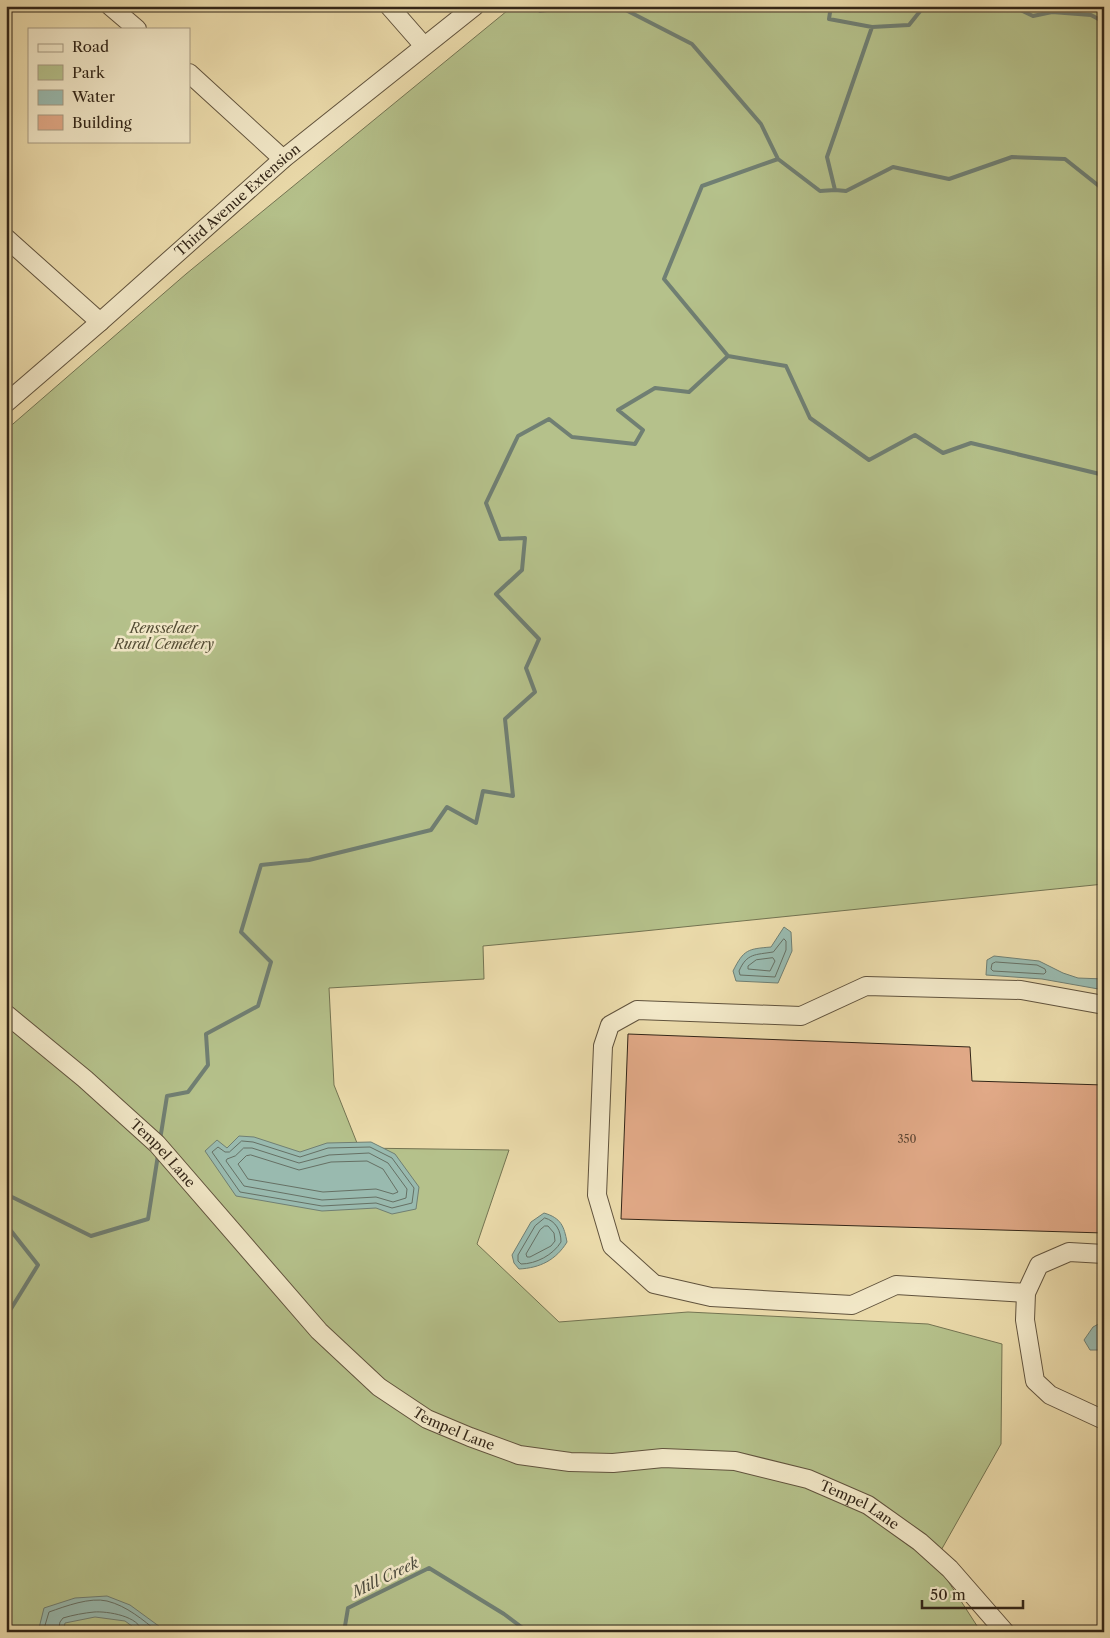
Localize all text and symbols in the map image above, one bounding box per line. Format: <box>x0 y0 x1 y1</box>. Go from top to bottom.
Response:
legend <box>28 28 190 142</box>
text: Road <box>72 37 109 56</box>
text: Park <box>72 63 106 82</box>
text: Water <box>71 87 116 106</box>
text: Building <box>72 113 132 132</box>
street label: Third Avenue Extension <box>171 140 304 260</box>
park label: Rensselaer Rural Cemetery <box>113 619 214 653</box>
street label: Tempel Lane <box>126 1115 200 1191</box>
house number: 350 <box>897 1132 917 1146</box>
street label: Tempel Lane <box>409 1403 497 1454</box>
street label: Tempel Lane <box>817 1476 903 1533</box>
water label: Mill Creek <box>347 1553 422 1602</box>
scale bar <box>922 1578 1024 1610</box>
text: 50 m <box>930 1585 966 1604</box>

